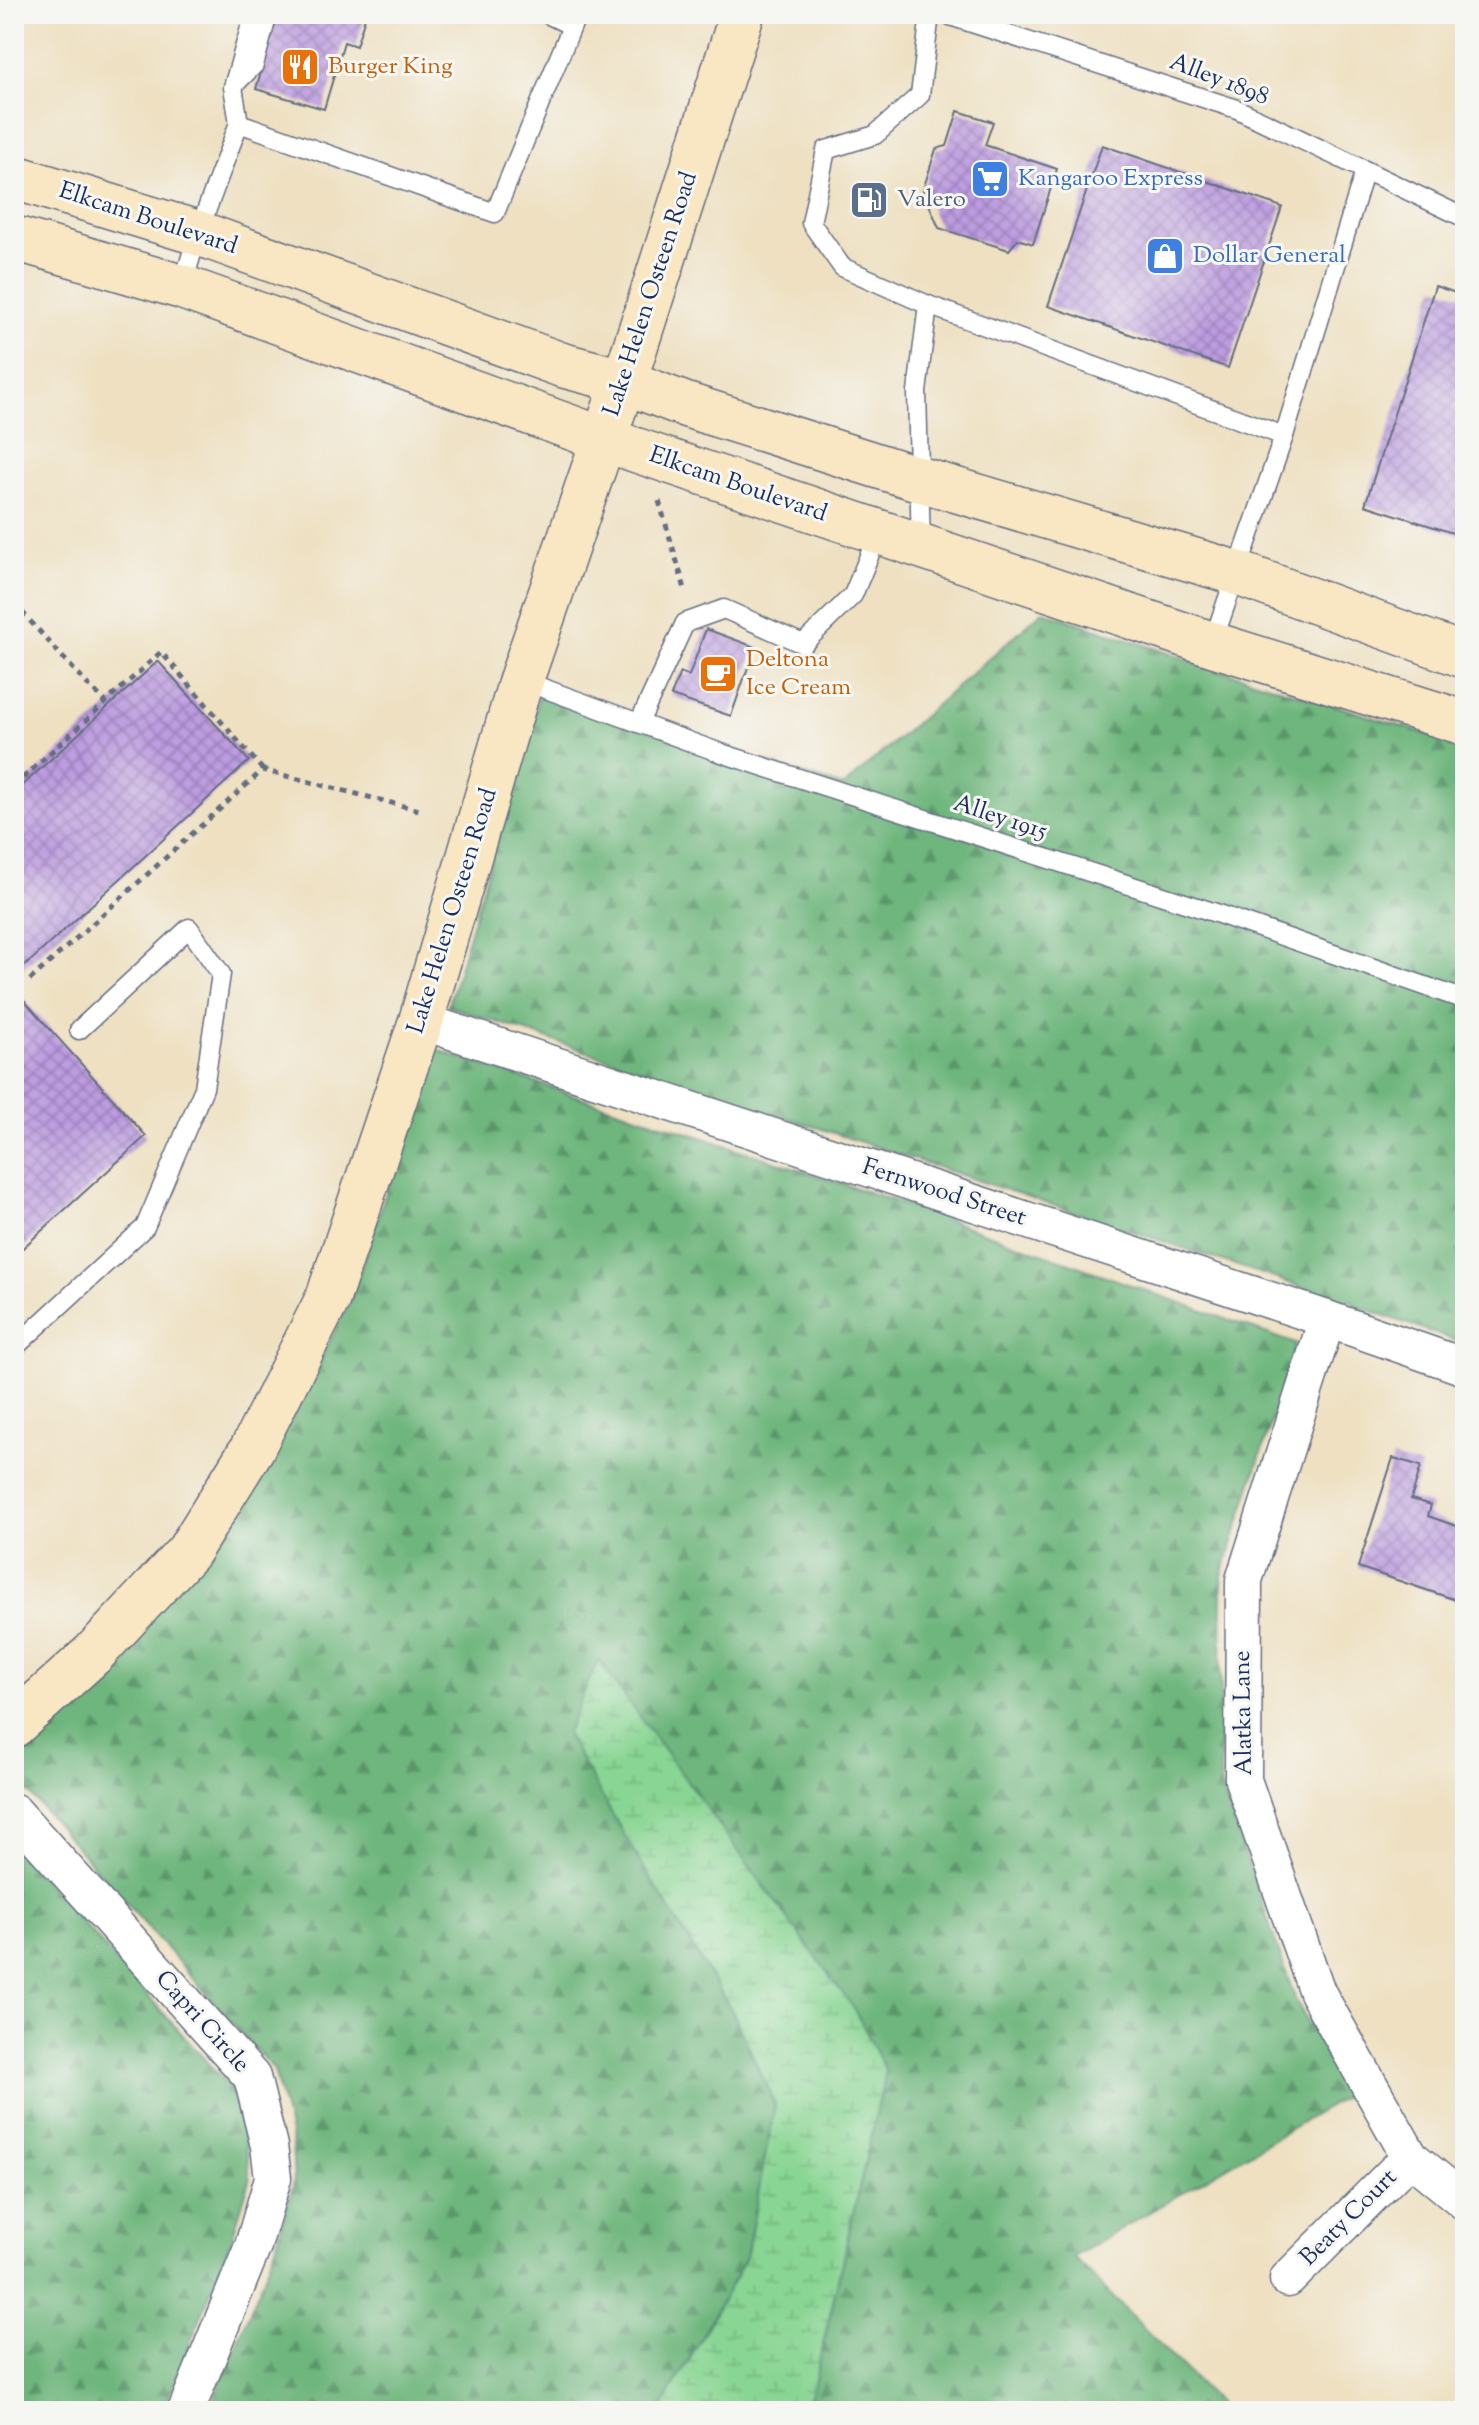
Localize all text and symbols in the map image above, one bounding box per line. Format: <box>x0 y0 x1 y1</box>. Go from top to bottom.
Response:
street label: Alley 1898 <box>1164 45 1274 115</box>
restaurant icon: Burger King <box>279 46 321 88</box>
place label: Burger King <box>328 50 453 84</box>
supermarket icon: Kangaroo Express <box>969 158 1011 200</box>
place label: Kangaroo Express <box>1018 162 1203 196</box>
street label: Lake Helen Osteen Road <box>595 167 707 421</box>
street label: Elkcam Boulevard <box>54 174 242 264</box>
fuel station icon: Valero <box>848 179 890 221</box>
place label: Valero <box>897 183 966 217</box>
shop icon: Dollar General <box>1144 235 1186 277</box>
place label: Dollar General <box>1193 239 1346 273</box>
street label: Elkcam Boulevard <box>644 439 832 532</box>
place label: Deltona Ice Cream <box>746 643 851 705</box>
cafe icon: Deltona Ice Cream <box>697 653 739 695</box>
street label: Lake Helen Osteen Road <box>399 784 507 1038</box>
street label: Alley 1915 <box>949 787 1051 849</box>
street label: Fernwood Street <box>858 1150 1030 1236</box>
street label: Alatka Lane <box>1226 1650 1262 1776</box>
street label: Capri Circle <box>147 1963 257 2081</box>
street label: Beaty Court <box>1293 2162 1405 2274</box>

